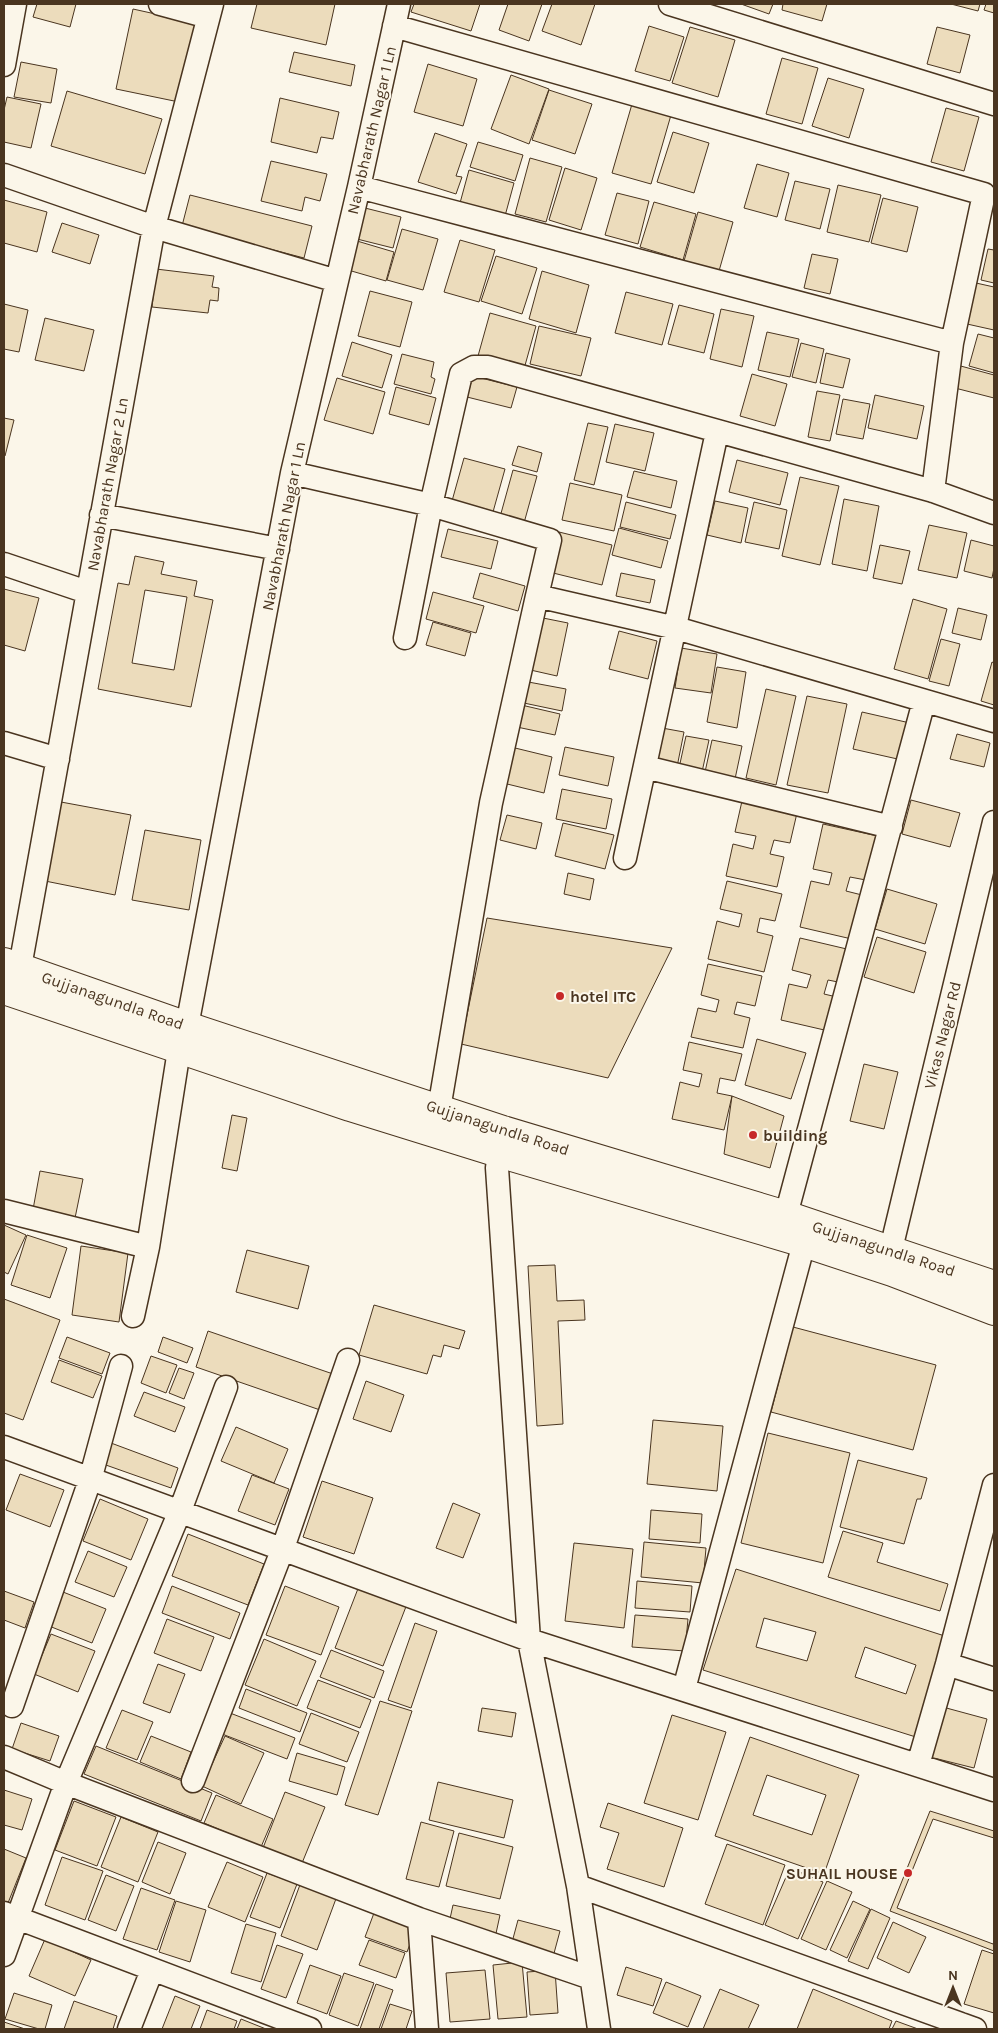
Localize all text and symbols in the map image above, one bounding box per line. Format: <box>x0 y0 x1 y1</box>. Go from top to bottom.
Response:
street label: Navabharath Nagar 1 Ln <box>343 44 400 216</box>
street label: Navabharath Nagar 2 Ln <box>83 396 132 572</box>
street label: Navabharath Nagar 1 Ln <box>258 440 309 612</box>
street label: Gujjanagundla Road <box>39 967 186 1034</box>
street label: Vikas Nagar Rd <box>920 979 965 1091</box>
place label: hotel ITC <box>570 987 636 1006</box>
marker: hotel ITC <box>554 990 566 1002</box>
street label: Gujjanagundla Road <box>424 1095 572 1160</box>
place label: building <box>763 1126 827 1145</box>
marker: building <box>747 1129 759 1141</box>
street label: Gujjanagundla Road <box>810 1216 958 1281</box>
place label: SUHAIL HOUSE <box>786 1864 898 1883</box>
marker: SUHAIL HOUSE <box>902 1867 914 1879</box>
north arrow <box>928 1963 978 2013</box>
text: N <box>948 1967 958 1984</box>

